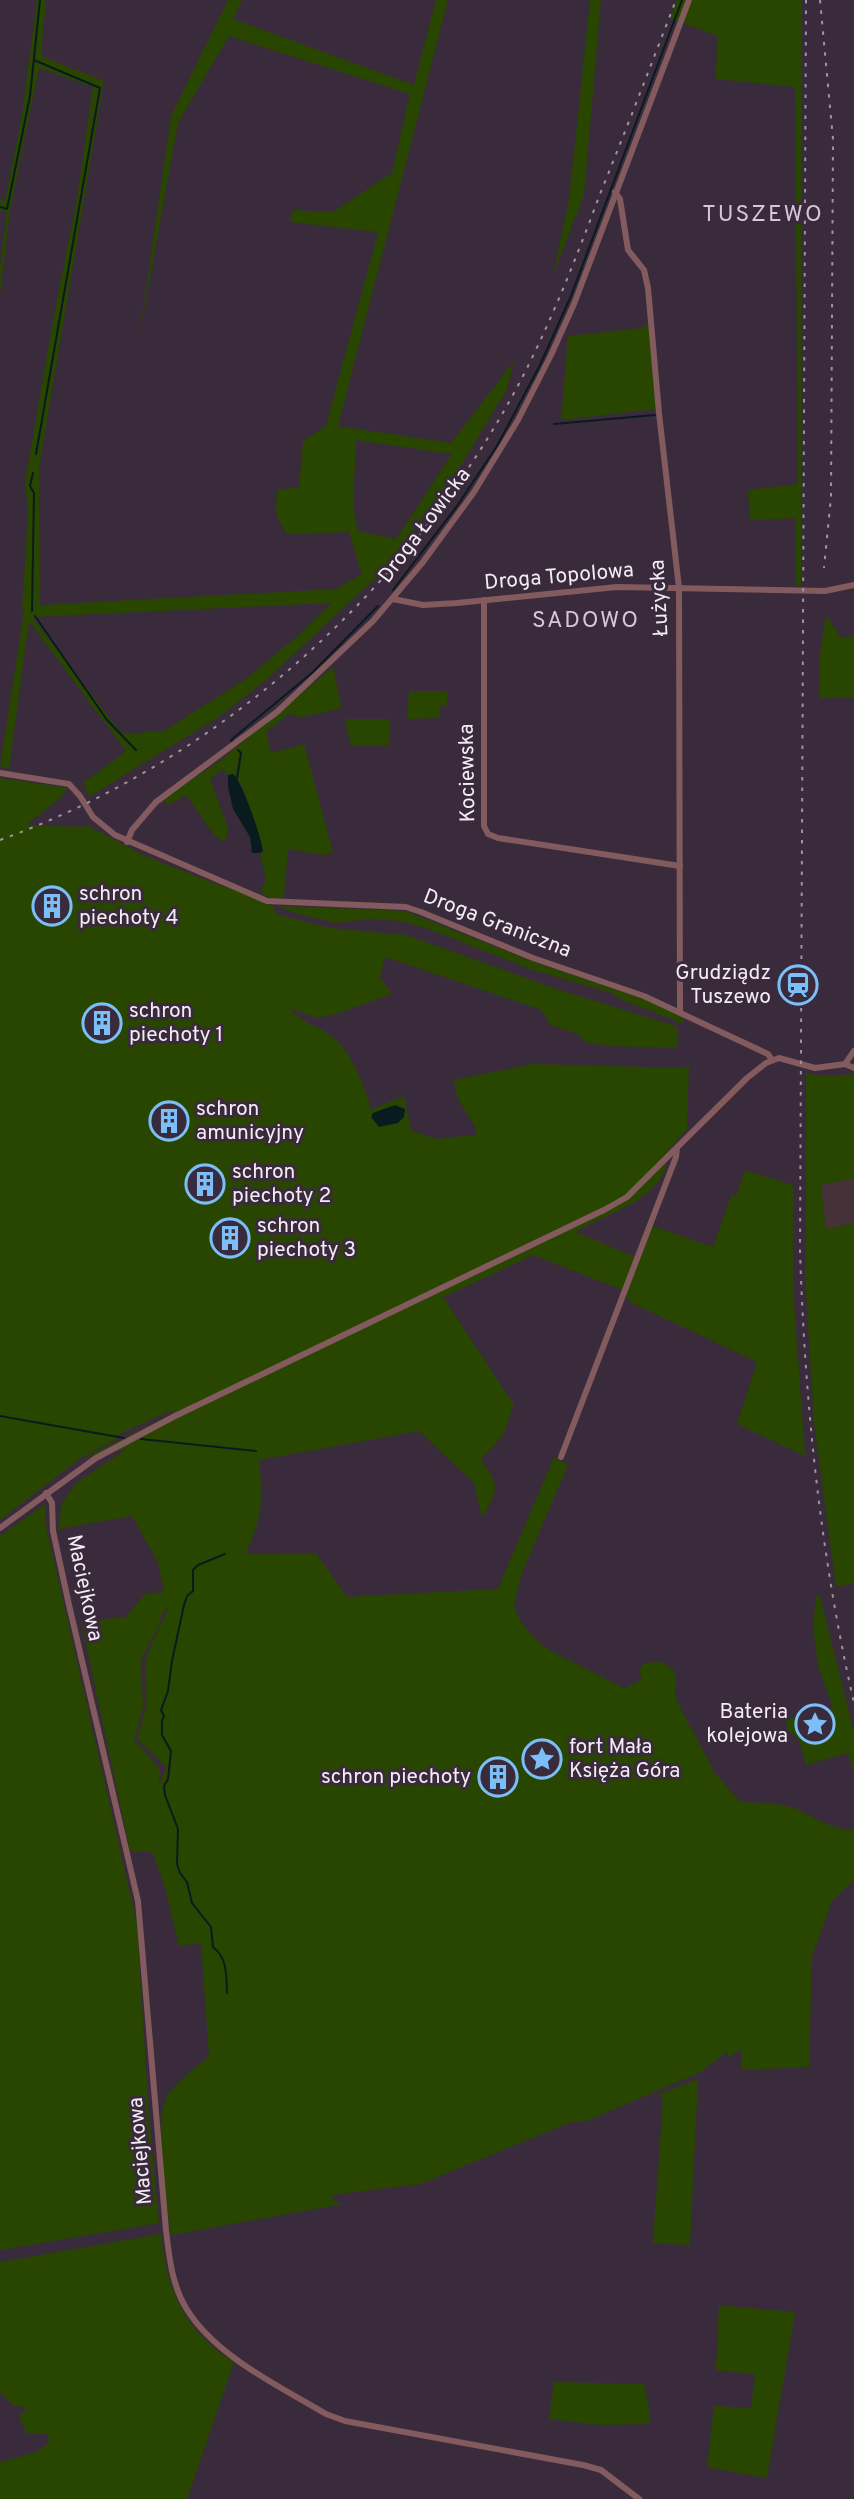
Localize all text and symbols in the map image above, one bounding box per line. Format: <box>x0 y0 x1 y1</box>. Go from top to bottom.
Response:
district label: TUSZEWO <box>702 201 824 230</box>
street label: Droga Łowicka <box>373 463 477 589</box>
street label: Droga Topolowa <box>483 557 635 597</box>
street label: Łużycka <box>644 559 676 637</box>
district label: SADOWO <box>532 607 640 636</box>
street label: Kociewska <box>454 723 482 823</box>
place label: schron piechoty 4 <box>79 881 179 932</box>
street label: Droga Graniczna <box>419 883 575 965</box>
building icon: schron piechoty 4 <box>31 885 73 927</box>
place label: Grudziądz Tuszewo <box>675 960 771 1011</box>
station icon: Grudziądz Tuszewo <box>777 964 819 1006</box>
place label: schron piechoty 1 <box>129 998 223 1049</box>
building icon: schron piechoty 1 <box>81 1002 123 1044</box>
place label: schron amunicyjny <box>196 1096 304 1147</box>
building icon: schron amunicyjny <box>148 1100 190 1142</box>
place label: schron piechoty 2 <box>232 1159 331 1210</box>
building icon: schron piechoty 2 <box>184 1163 226 1205</box>
place label: schron piechoty 3 <box>257 1213 356 1264</box>
building icon: schron piechoty 3 <box>209 1217 251 1259</box>
street label: Maciejkowa <box>60 1532 108 1644</box>
place label: Bateria kolejowa <box>706 1699 788 1750</box>
place icon: Bateria kolejowa <box>794 1703 836 1745</box>
place label: fort Mała Księża Góra <box>569 1734 680 1785</box>
place icon: fort Mała Księża Góra <box>521 1738 563 1780</box>
building icon: schron piechoty <box>477 1756 519 1798</box>
place label: schron piechoty <box>321 1764 471 1791</box>
street label: Maciejkowa <box>123 2096 159 2206</box>

